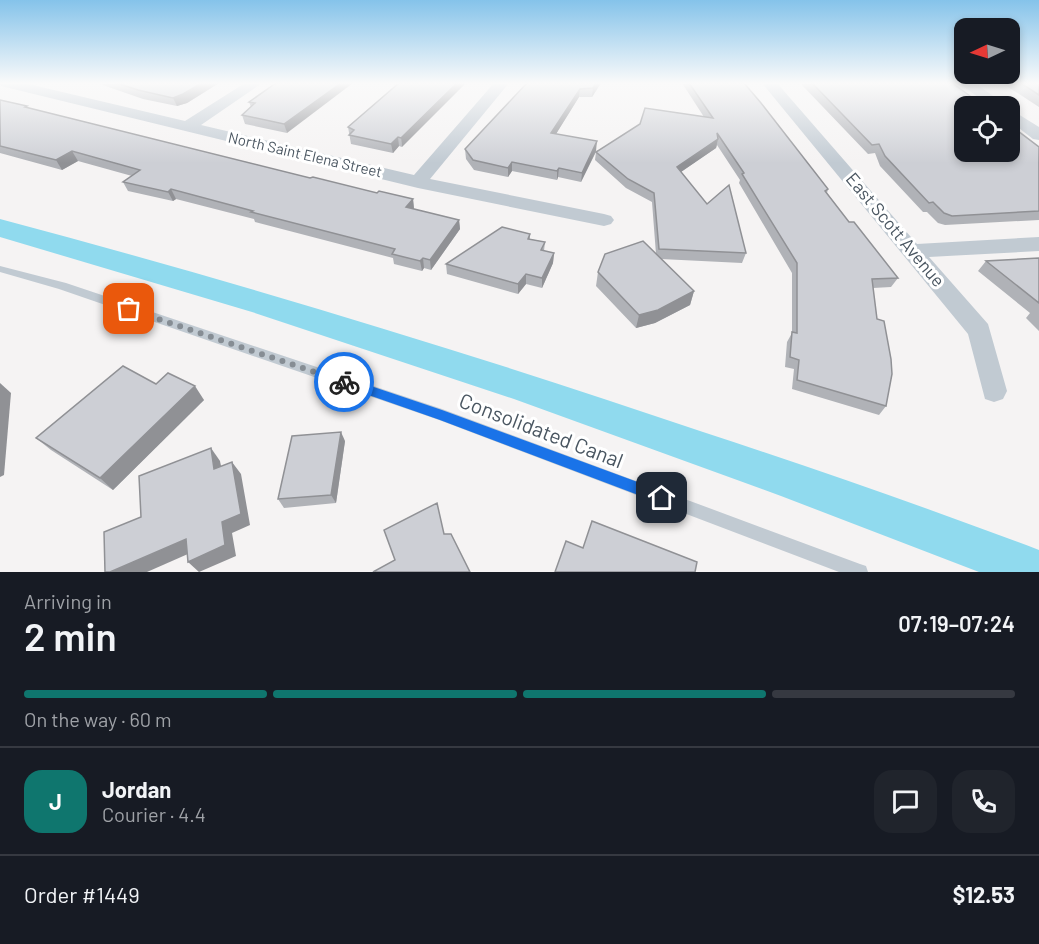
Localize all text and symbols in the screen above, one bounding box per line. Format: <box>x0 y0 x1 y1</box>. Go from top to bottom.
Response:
north arrow <box>954 18 1020 84</box>
map controls <box>954 18 1020 162</box>
button: locate <box>954 96 1020 162</box>
street label: North Saint Elena Street <box>226 128 384 181</box>
street label: East Scott Avenue <box>842 168 950 291</box>
pin <box>103 283 154 334</box>
icon: bag <box>112 292 145 325</box>
courier <box>314 352 374 412</box>
icon: bike <box>328 366 361 399</box>
street label: Consolidated Canal <box>456 387 627 472</box>
pin <box>636 472 687 523</box>
icon: home <box>645 481 678 514</box>
text: Arriving in <box>24 589 112 613</box>
text: 07:19–07:24 <box>898 610 1015 636</box>
text: 2 min <box>24 612 117 659</box>
text: On the way · 60 m <box>24 707 172 731</box>
button: chat <box>874 770 937 833</box>
button: phone <box>952 770 1015 833</box>
text: Jordan <box>102 776 171 802</box>
text: J <box>49 788 62 814</box>
text: Courier · 4.4 <box>102 802 206 826</box>
text: Order #1449 <box>24 881 140 907</box>
text: $12.53 <box>953 881 1015 907</box>

